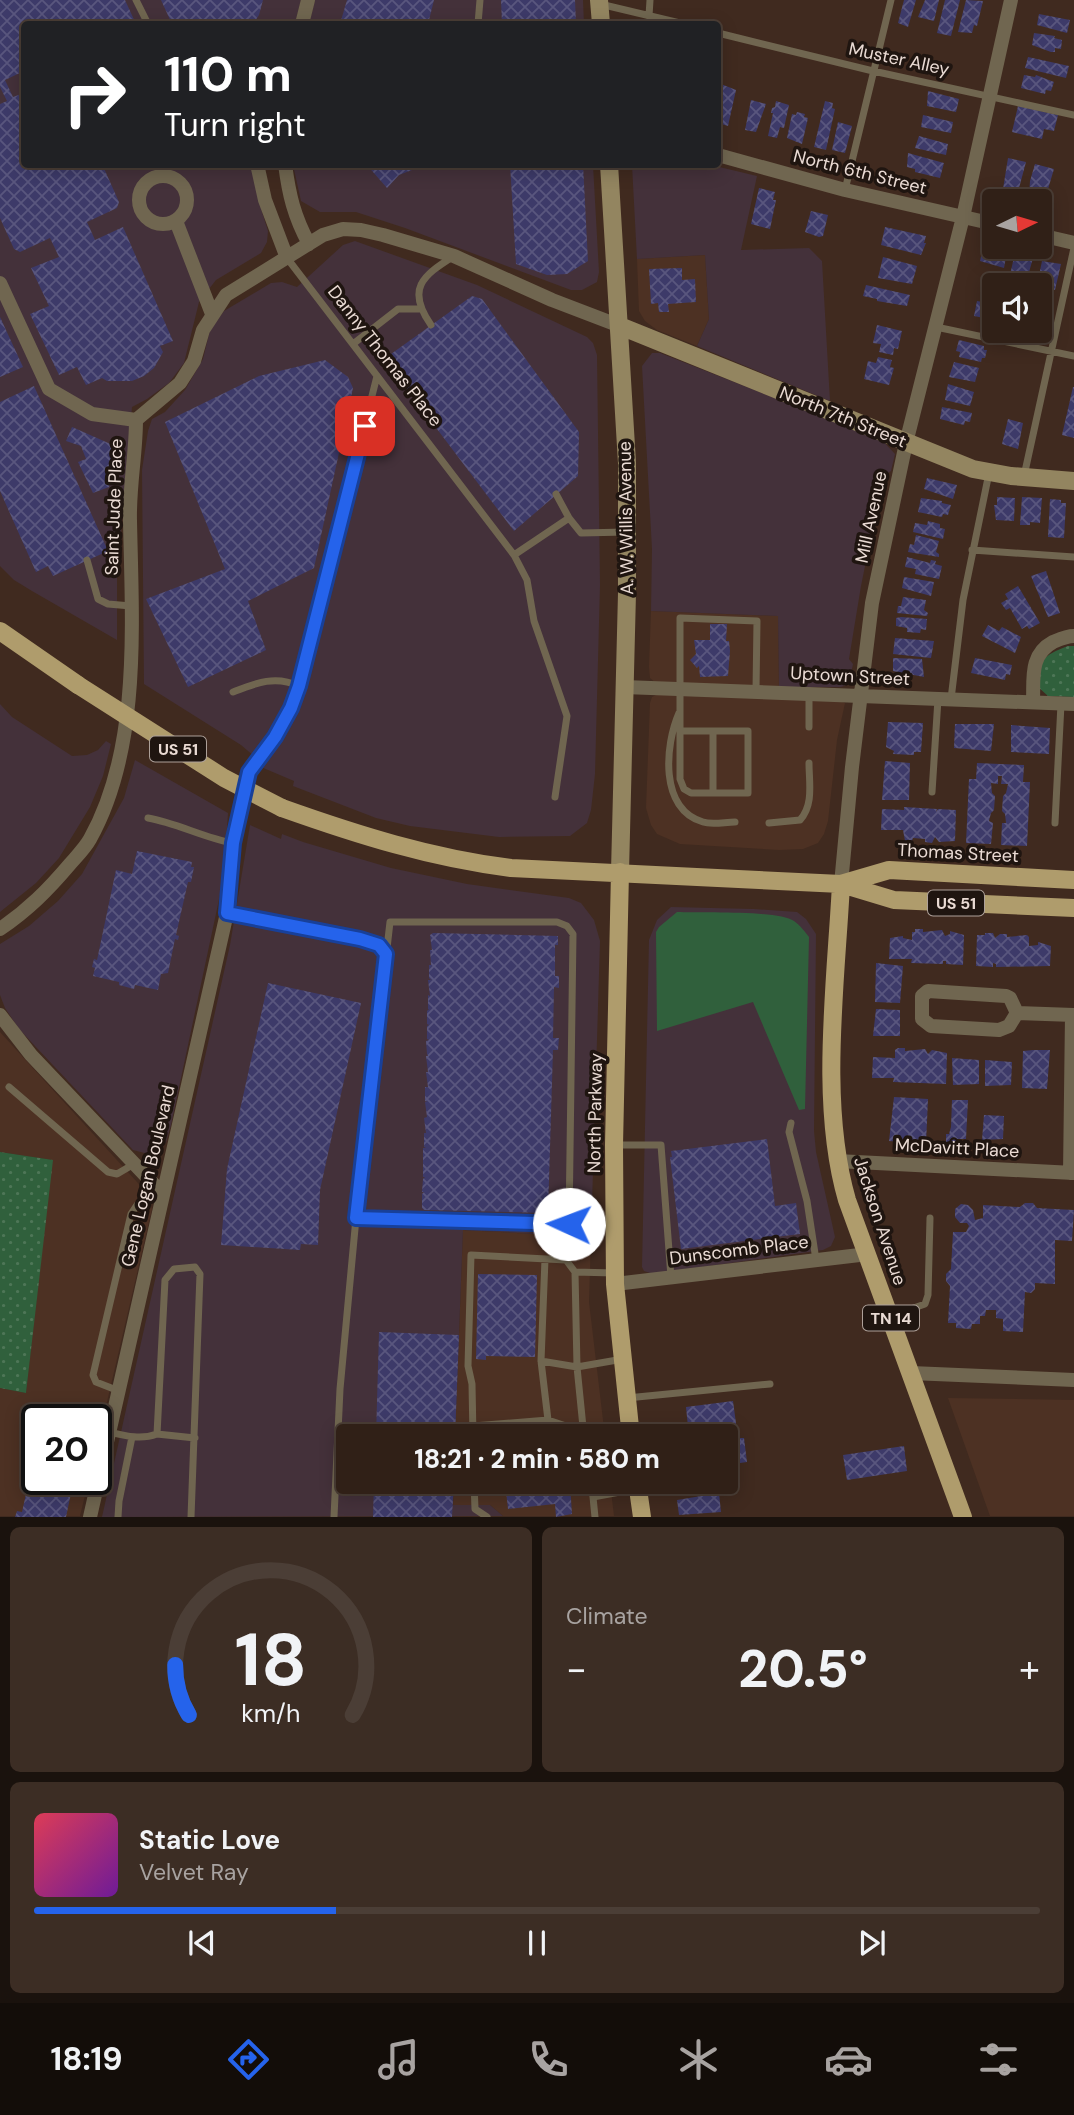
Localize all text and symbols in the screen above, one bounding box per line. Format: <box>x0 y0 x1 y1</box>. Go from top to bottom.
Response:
street label: Muster Alley <box>846 37 952 81</box>
text: 110 m <box>164 42 292 106</box>
icon: right <box>49 49 140 140</box>
text: Turn right <box>164 104 306 146</box>
street label: North 6th Street <box>791 144 929 200</box>
north arrow <box>982 189 1052 259</box>
map controls <box>982 189 1052 343</box>
button: sound <box>982 273 1052 343</box>
street label: Danny Thomas Place <box>322 280 448 432</box>
street label: North 7th Street <box>776 381 910 453</box>
pin <box>335 396 395 456</box>
icon: arrive <box>346 407 384 445</box>
street label: Saint Jude Place <box>100 438 128 576</box>
street label: A. W. Willis Avenue <box>613 441 639 595</box>
street label: Mill Avenue <box>850 469 892 565</box>
street label: Uptown Street <box>790 661 910 691</box>
road number: US 51 <box>150 736 206 762</box>
street label: Thomas Street <box>897 838 1019 868</box>
road number: US 51 <box>928 890 984 916</box>
street label: North Parkway <box>582 1053 608 1173</box>
street label: Gene Logan Boulevard <box>115 1083 181 1269</box>
street label: McDavitt Place <box>894 1133 1020 1163</box>
street label: Jackson Avenue <box>848 1154 912 1288</box>
position arrow <box>532 1187 606 1261</box>
street label: Dunscomb Place <box>668 1230 810 1270</box>
road number: TN 14 <box>863 1306 919 1330</box>
speed limit sign: 20 <box>21 1404 112 1495</box>
text: 18:21 · 2 min · 580 m <box>414 1442 660 1476</box>
text: Climate <box>566 1601 648 1631</box>
text: 18 <box>235 1614 307 1709</box>
text: 20.5° <box>738 1635 868 1703</box>
text: − <box>566 1644 587 1694</box>
text: + <box>1019 1644 1040 1694</box>
text: km/h <box>241 1697 301 1730</box>
text: Static Love <box>139 1823 280 1857</box>
text: Velvet Ray <box>139 1857 249 1887</box>
icon: previous <box>183 1924 221 1962</box>
icon: pause <box>518 1924 556 1962</box>
icon: next <box>853 1924 891 1962</box>
icon: directions <box>224 2035 273 2084</box>
icon: music <box>374 2035 423 2084</box>
icon: phone <box>524 2035 573 2084</box>
icon: climate <box>674 2035 723 2084</box>
icon: car <box>824 2035 873 2084</box>
icon: filters <box>974 2035 1023 2084</box>
text: 18:19 <box>51 2038 123 2080</box>

